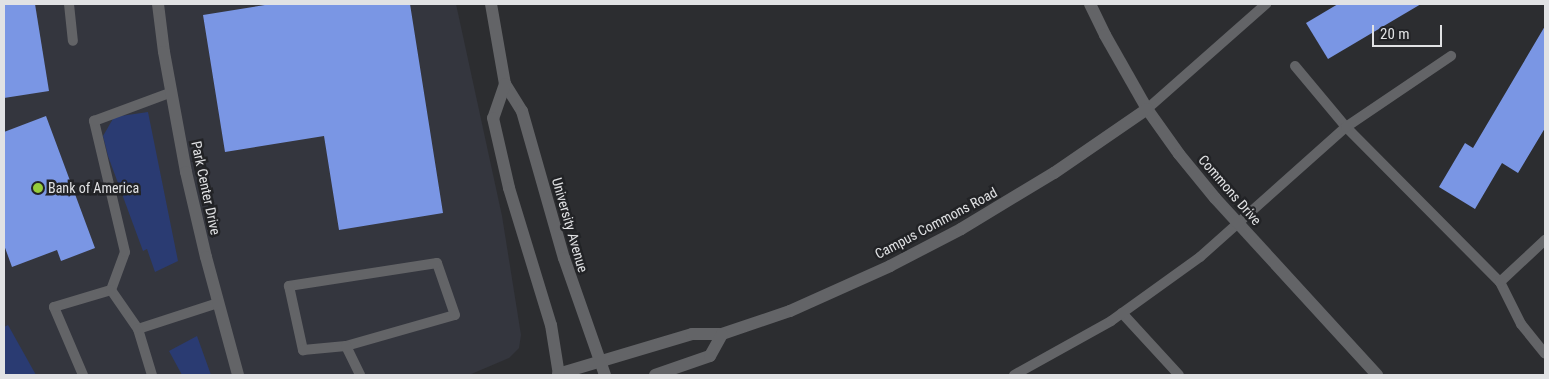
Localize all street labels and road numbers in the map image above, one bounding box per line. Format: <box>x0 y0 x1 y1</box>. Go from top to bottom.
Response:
street label: Park Center Drive <box>188 140 224 236</box>
street label: Commons Drive <box>1195 152 1265 228</box>
street label: University Avenue <box>548 176 592 274</box>
street label: Campus Commons Road <box>872 184 1000 262</box>

